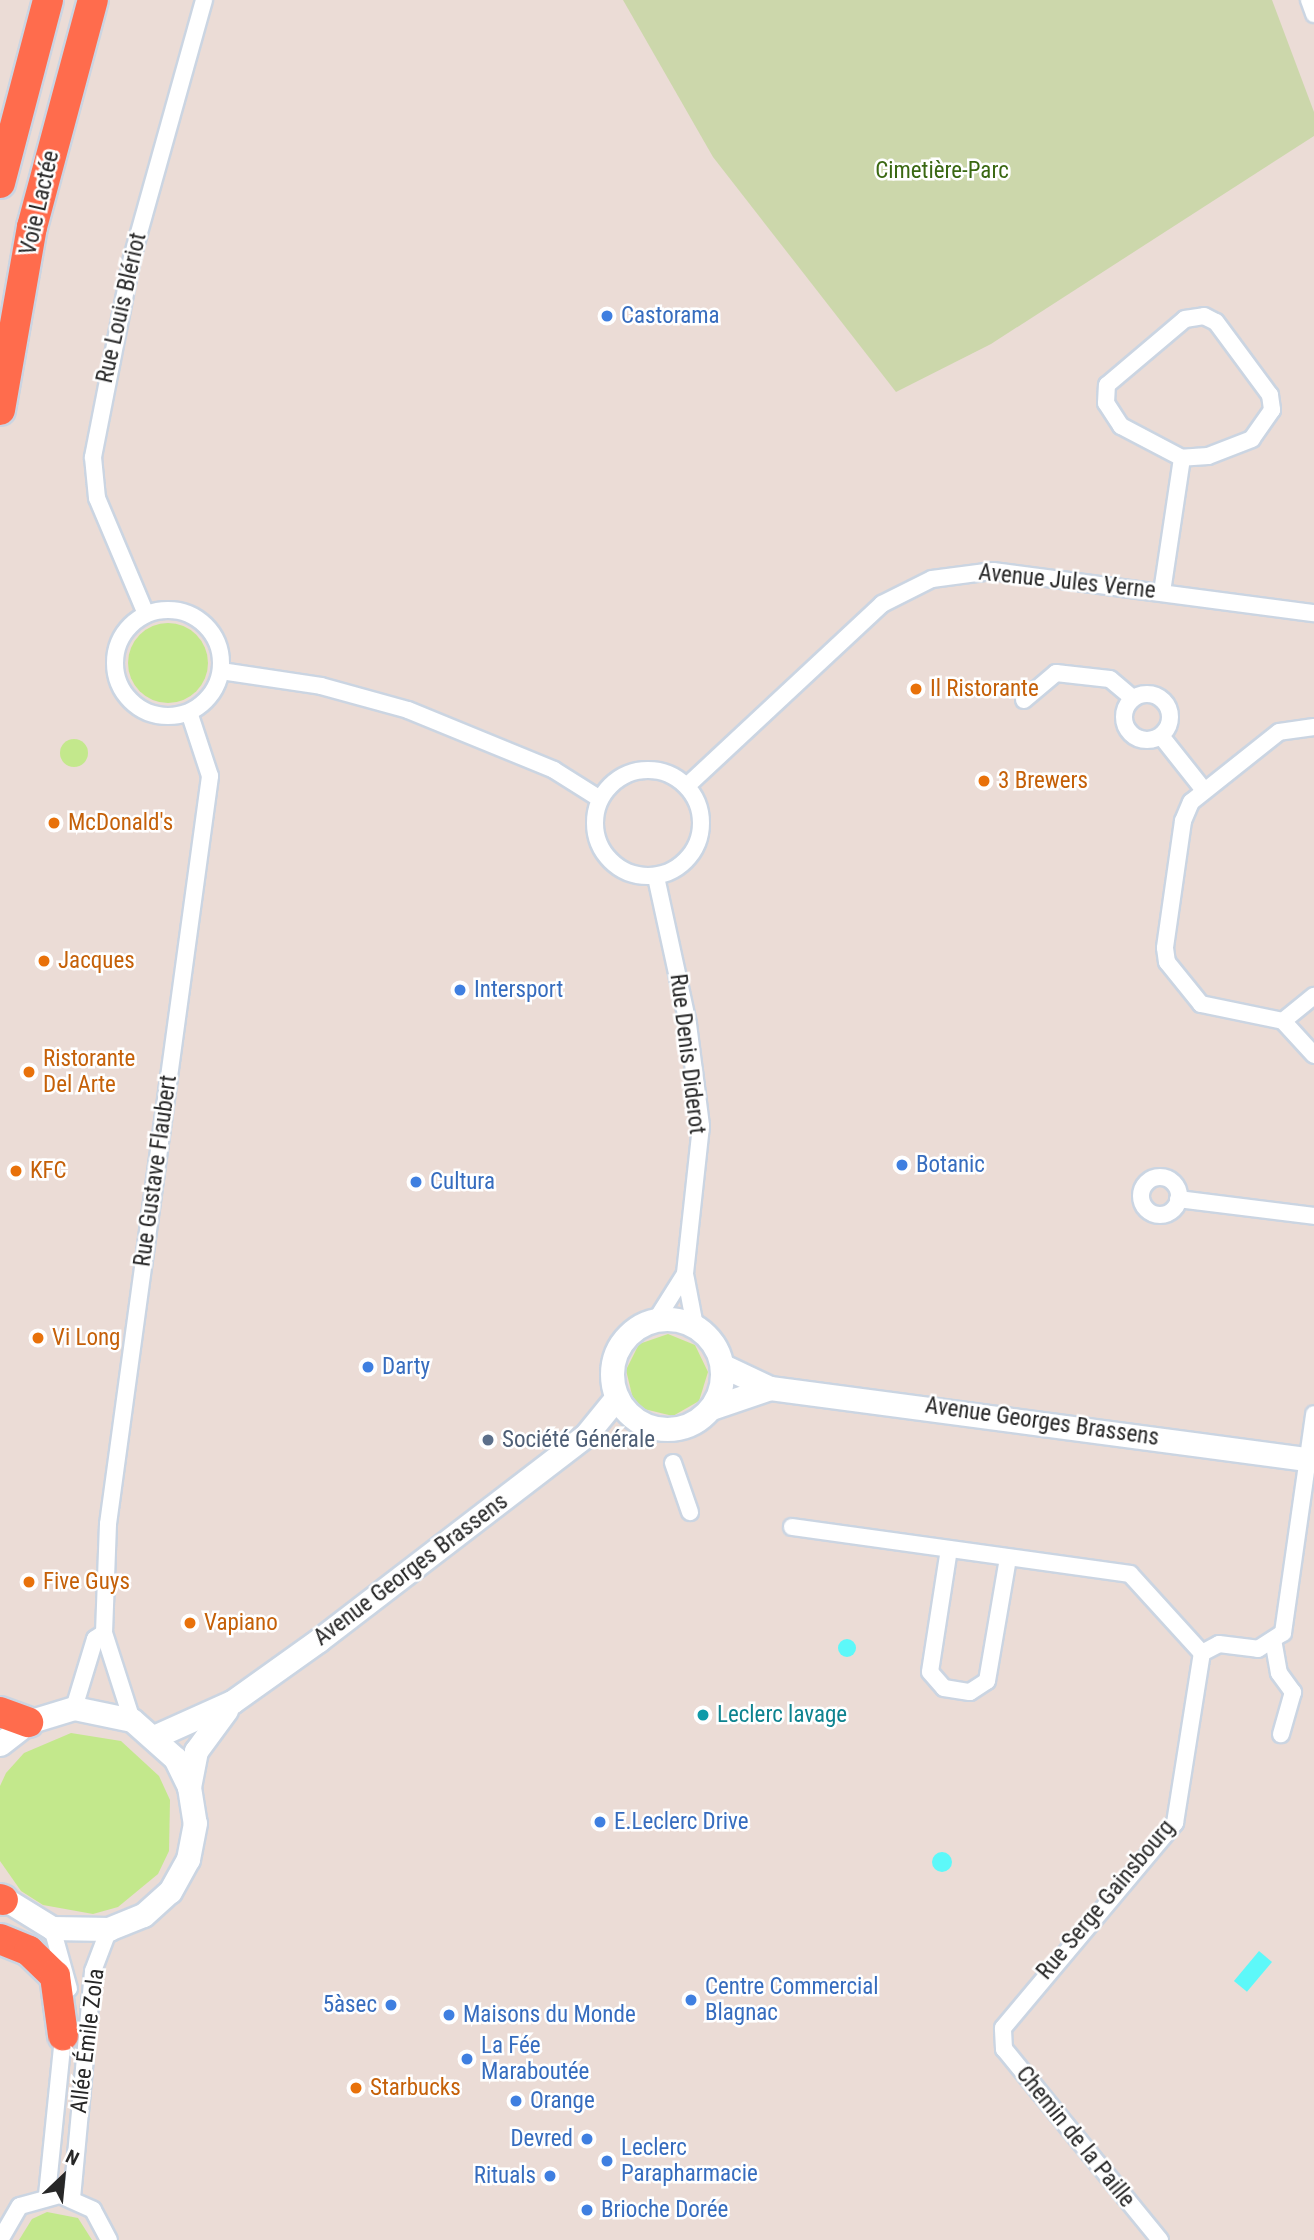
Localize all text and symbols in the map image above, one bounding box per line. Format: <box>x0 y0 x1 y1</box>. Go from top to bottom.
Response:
street label: Voie Lactée <box>15 148 65 258</box>
park label: Cimetière-Parc <box>875 157 1009 185</box>
street label: Rue Louis Blériot <box>91 230 153 386</box>
place label: Castorama <box>621 302 720 330</box>
marker: Castorama <box>599 308 615 324</box>
street label: Avenue Jules Verne <box>977 559 1157 605</box>
place label: Il Ristorante <box>930 675 1039 703</box>
marker: Il Ristorante <box>908 681 924 697</box>
place label: 3 Brewers <box>998 767 1088 795</box>
marker: 3 Brewers <box>976 773 992 789</box>
place label: McDonald's <box>68 809 173 837</box>
marker: McDonald's <box>46 815 62 831</box>
place label: Jacques <box>58 947 135 975</box>
marker: Jacques <box>36 953 52 969</box>
street label: Rue Denis Diderot <box>663 972 711 1136</box>
place label: Intersport <box>474 976 563 1004</box>
marker: Intersport <box>452 982 468 998</box>
place label: Ristorante Del Arte <box>43 1045 135 1099</box>
marker: Ristorante Del Arte <box>21 1064 37 1080</box>
street label: Rue Gustave Flaubert <box>129 1074 183 1268</box>
place label: Botanic <box>916 1151 985 1179</box>
place label: KFC <box>30 1157 67 1185</box>
marker: Botanic <box>894 1157 910 1173</box>
marker: KFC <box>8 1163 24 1179</box>
place label: Cultura <box>430 1168 495 1196</box>
marker: Cultura <box>408 1174 424 1190</box>
place label: Vi Long <box>52 1324 120 1352</box>
marker: Vi Long <box>30 1330 46 1346</box>
place label: Darty <box>382 1353 430 1381</box>
marker: Darty <box>360 1359 376 1375</box>
street label: Avenue Georges Brassens <box>923 1392 1161 1452</box>
place label: Société Générale <box>502 1426 655 1454</box>
marker: Société Générale <box>480 1432 496 1448</box>
street label: Avenue Georges Brassens <box>309 1488 513 1652</box>
place label: Five Guys <box>43 1568 130 1596</box>
marker: Five Guys <box>21 1574 37 1590</box>
place label: Vapiano <box>204 1609 278 1637</box>
marker: Vapiano <box>182 1615 198 1631</box>
place label: Leclerc lavage <box>717 1701 847 1729</box>
marker: Leclerc lavage <box>695 1707 711 1723</box>
place label: E.Leclerc Drive <box>614 1808 748 1836</box>
marker: E.Leclerc Drive <box>592 1814 608 1830</box>
street label: Rue Serge Gainsbourg <box>1031 1815 1181 1985</box>
street label: Allée Émile Zola <box>65 1967 111 2115</box>
place label: Centre Commercial Blagnac <box>705 1973 879 2027</box>
place label: 5àsec <box>323 1991 377 2019</box>
marker: Centre Commercial Blagnac <box>683 1992 699 2008</box>
marker: 5àsec <box>383 1997 399 2013</box>
place label: Maisons du Monde <box>463 2001 636 2029</box>
marker: Maisons du Monde <box>441 2007 457 2023</box>
place label: La Fée Maraboutée <box>481 2032 589 2086</box>
marker: La Fée Maraboutée <box>459 2051 475 2067</box>
street label: Chemin de la Paille <box>1010 2061 1140 2213</box>
place label: Starbucks <box>370 2074 461 2102</box>
marker: Starbucks <box>348 2080 364 2096</box>
place label: Orange <box>530 2087 595 2115</box>
marker: Orange <box>508 2093 524 2109</box>
place label: Devred <box>510 2125 573 2153</box>
marker: Devred <box>579 2131 595 2147</box>
place label: Leclerc Parapharmacie <box>621 2134 758 2188</box>
north arrow <box>28 2142 98 2212</box>
text: N <box>62 2145 83 2171</box>
marker: Leclerc Parapharmacie <box>599 2153 615 2169</box>
place label: Rituals <box>474 2162 536 2190</box>
marker: Rituals <box>542 2168 558 2184</box>
place label: Brioche Dorée <box>601 2196 728 2224</box>
marker: Brioche Dorée <box>579 2202 595 2218</box>

